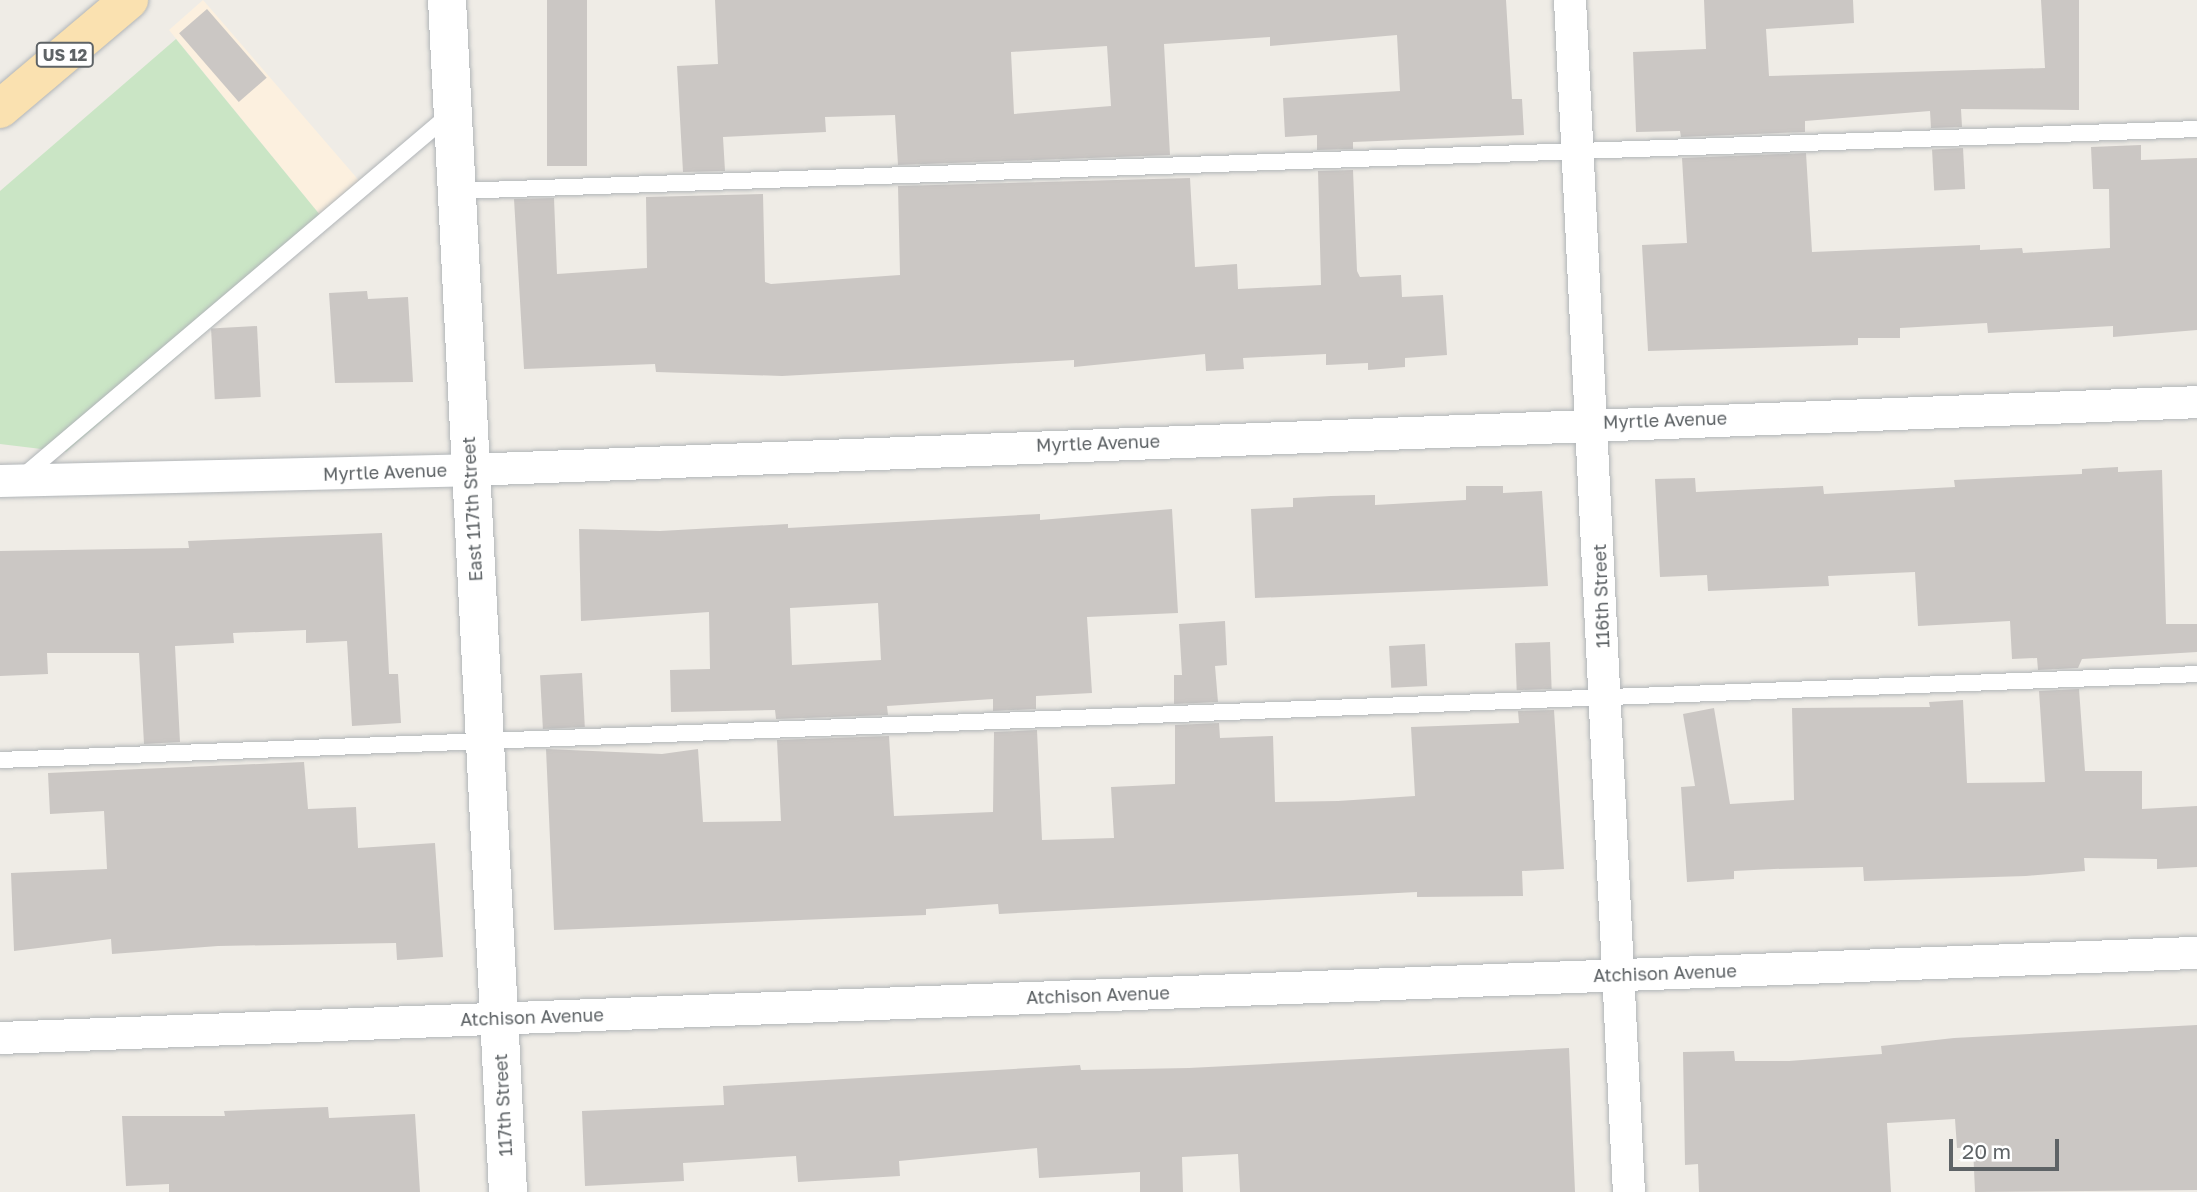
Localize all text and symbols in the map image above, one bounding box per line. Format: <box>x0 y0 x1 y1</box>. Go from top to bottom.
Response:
road number: US 12 <box>35 42 95 68</box>
street label: Myrtle Avenue <box>1603 407 1727 433</box>
street label: Myrtle Avenue <box>1036 430 1160 456</box>
street label: East 117th Street <box>457 436 487 582</box>
street label: Myrtle Avenue <box>323 459 447 485</box>
street label: 116th Street <box>1588 543 1614 649</box>
street label: Atchison Avenue <box>1593 960 1737 986</box>
street label: Atchison Avenue <box>1026 982 1170 1008</box>
street label: Atchison Avenue <box>460 1004 604 1030</box>
street label: 117th Street <box>490 1053 516 1157</box>
scale bar <box>1952 1126 2062 1170</box>
text: 20 m <box>1962 1138 2011 1164</box>

